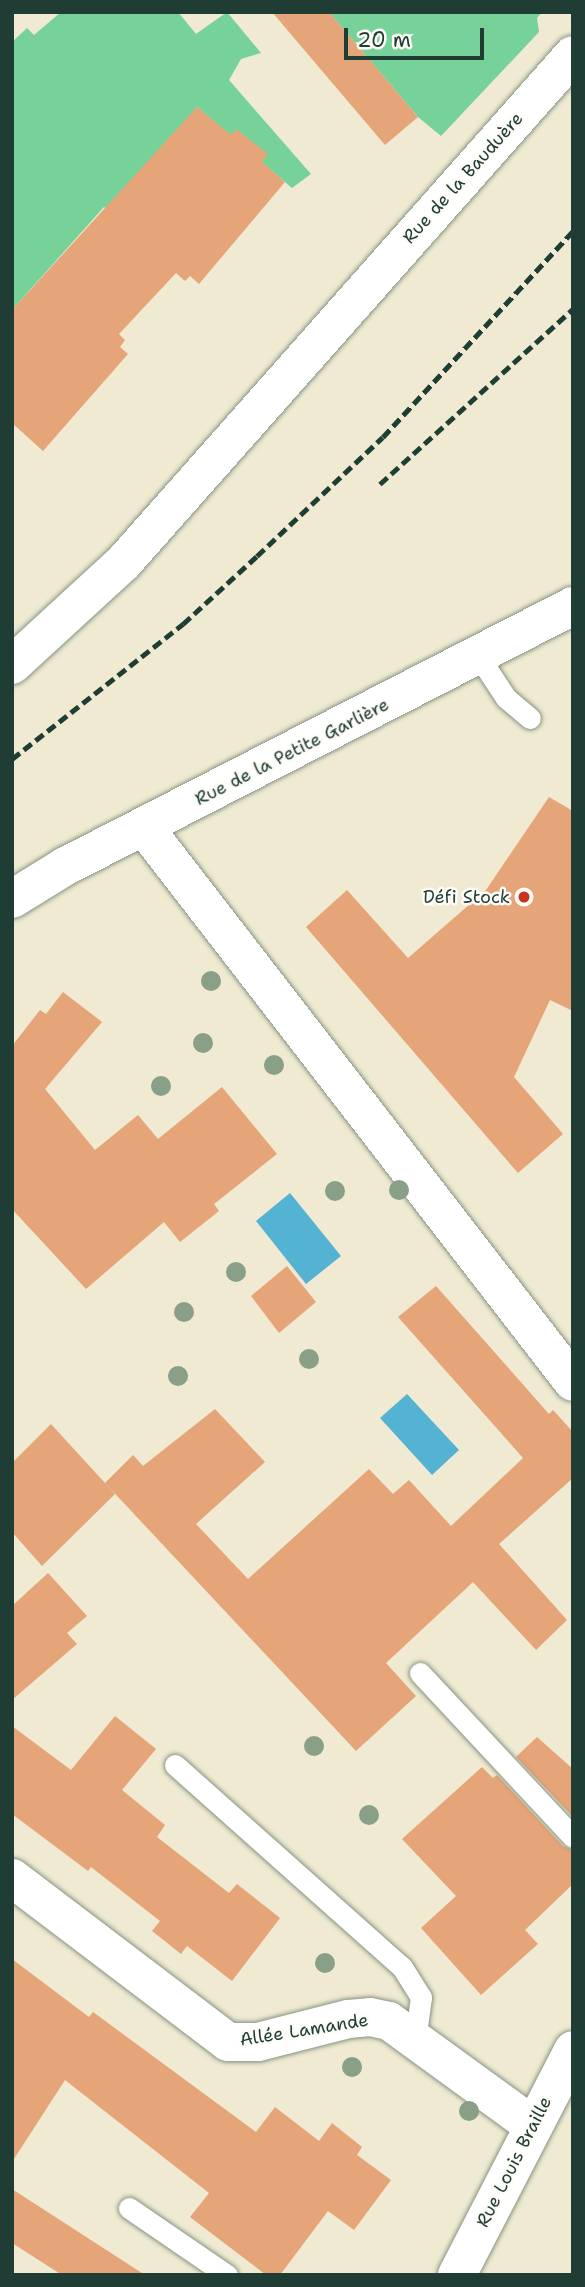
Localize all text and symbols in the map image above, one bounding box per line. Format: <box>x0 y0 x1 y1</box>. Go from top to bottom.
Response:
scale bar <box>347 14 487 58</box>
text: 20 m <box>357 26 411 54</box>
street label: Rue de la Bauduère <box>398 108 528 248</box>
street label: Rue de la Petite Garlière <box>191 694 393 810</box>
place label: Défi Stock <box>423 886 510 908</box>
marker: Défi Stock <box>516 889 532 905</box>
street label: Allée Lamande <box>238 2009 370 2051</box>
street label: Rue Louis Braille <box>472 2093 556 2231</box>

